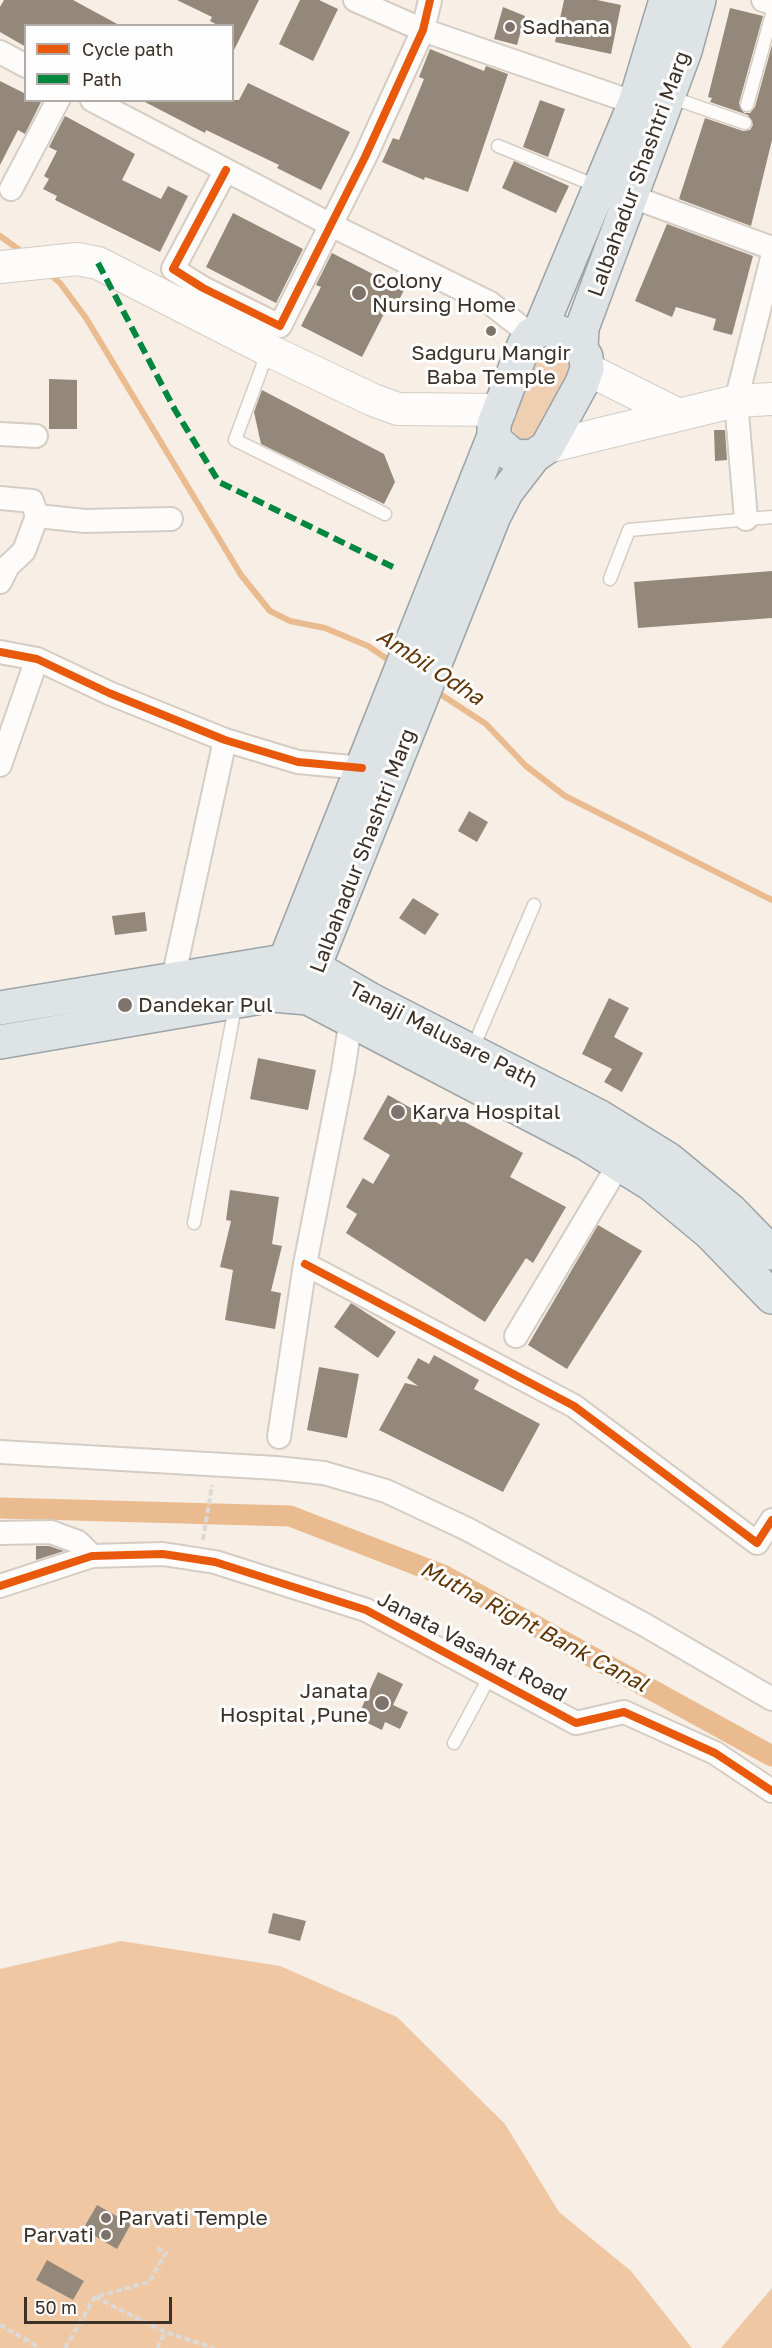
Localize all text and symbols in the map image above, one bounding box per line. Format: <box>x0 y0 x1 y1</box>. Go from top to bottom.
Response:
place label: Sadhana <box>522 14 610 40</box>
marker: Sadhana <box>503 20 517 34</box>
legend <box>24 24 234 102</box>
text: Cycle path <box>82 38 174 60</box>
street label: Lalbahadur Shashtri Marg <box>583 48 695 300</box>
text: Path <box>82 68 122 90</box>
place label: Colony Nursing Home <box>372 268 516 318</box>
marker: Colony Nursing Home <box>350 284 368 302</box>
marker: Sadguru Mangir Baba Temple <box>484 324 498 338</box>
place label: Sadguru Mangir Baba Temple <box>411 340 571 390</box>
water label: Ambil Odha <box>372 623 488 711</box>
street label: Lalbahadur Shashtri Marg <box>305 725 421 977</box>
street label: Tanaji Malusare Path <box>344 976 542 1094</box>
place label: Dandekar Pul <box>138 992 273 1018</box>
marker: Dandekar Pul <box>116 996 134 1014</box>
place label: Karva Hospital <box>412 1099 560 1125</box>
marker: Karva Hospital <box>389 1103 407 1121</box>
water label: Mutha Right Bank Canal <box>416 1556 652 1698</box>
street label: Janata Vasahat Road <box>373 1586 571 1708</box>
place label: Janata Hospital ,Pune <box>220 1678 368 1728</box>
marker: Janata Hospital ,Pune <box>373 1694 391 1712</box>
place label: Parvati Temple <box>118 2205 268 2231</box>
marker: Parvati Temple <box>99 2211 113 2225</box>
place label: Parvati <box>23 2222 94 2248</box>
marker: Parvati <box>99 2228 113 2242</box>
scale bar <box>27 2285 176 2323</box>
text: 50 m <box>35 2296 77 2318</box>

